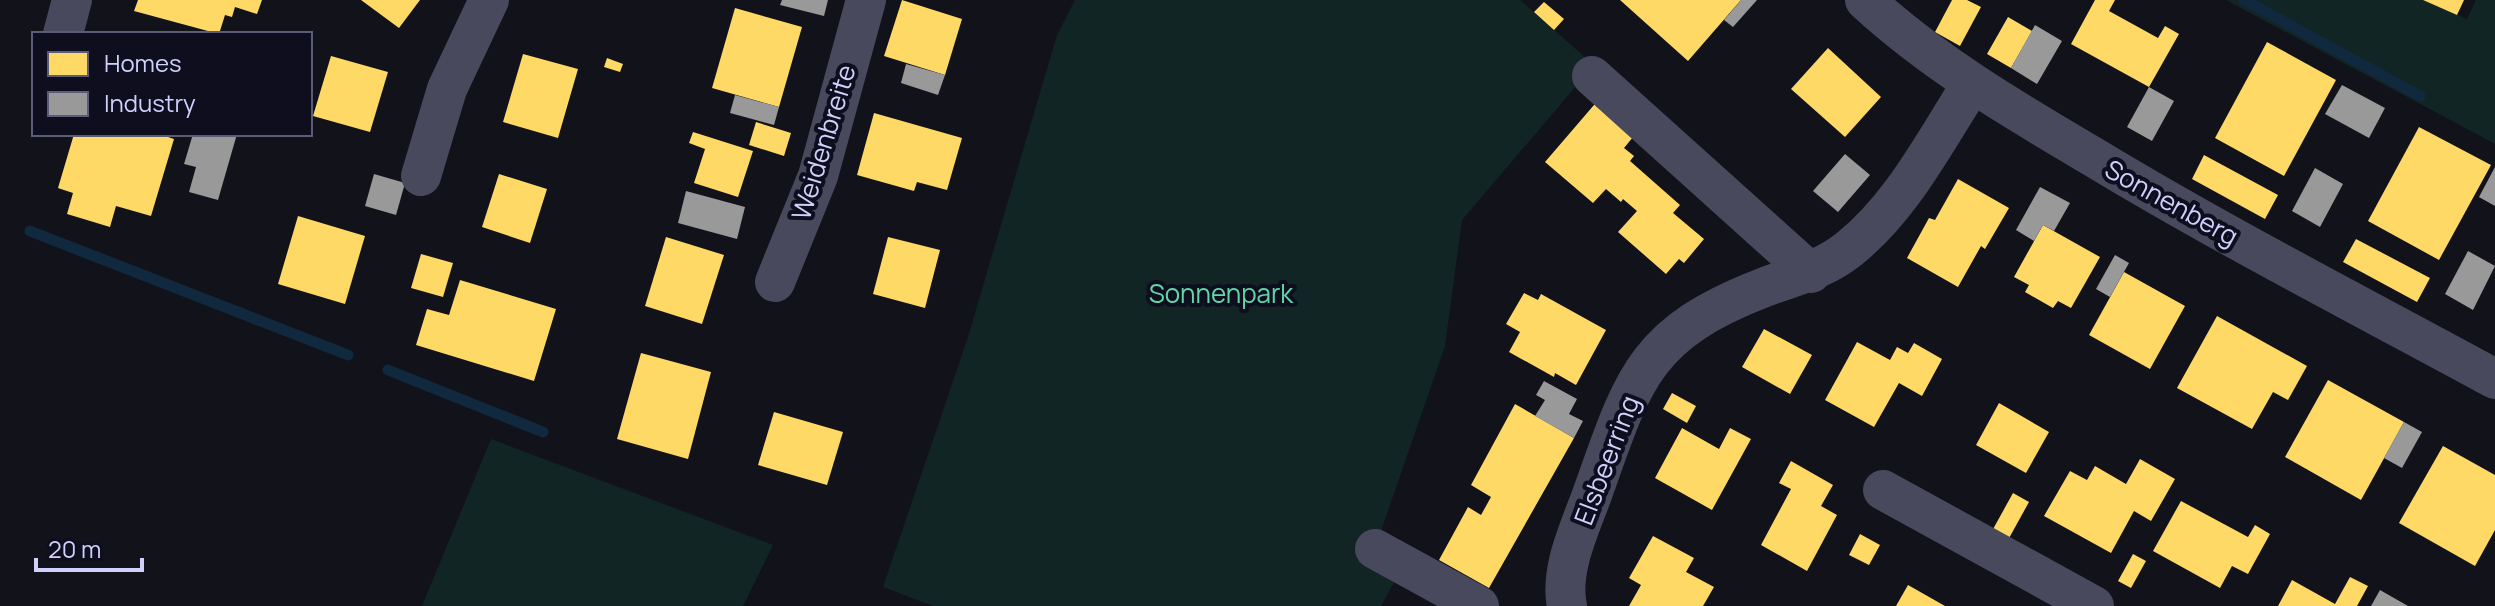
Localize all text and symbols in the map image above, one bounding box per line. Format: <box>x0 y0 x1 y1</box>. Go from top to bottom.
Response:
legend <box>32 32 312 136</box>
text: Homes <box>104 46 182 79</box>
street label: Weidenbreite <box>782 60 864 224</box>
text: Industry <box>104 86 196 119</box>
street label: Sonnenberg <box>2099 151 2245 253</box>
park label: Sonnenpark <box>1149 275 1294 311</box>
street label: Elsbeerring <box>1565 390 1647 530</box>
scale bar <box>36 522 142 572</box>
text: 20 m <box>48 532 101 565</box>

